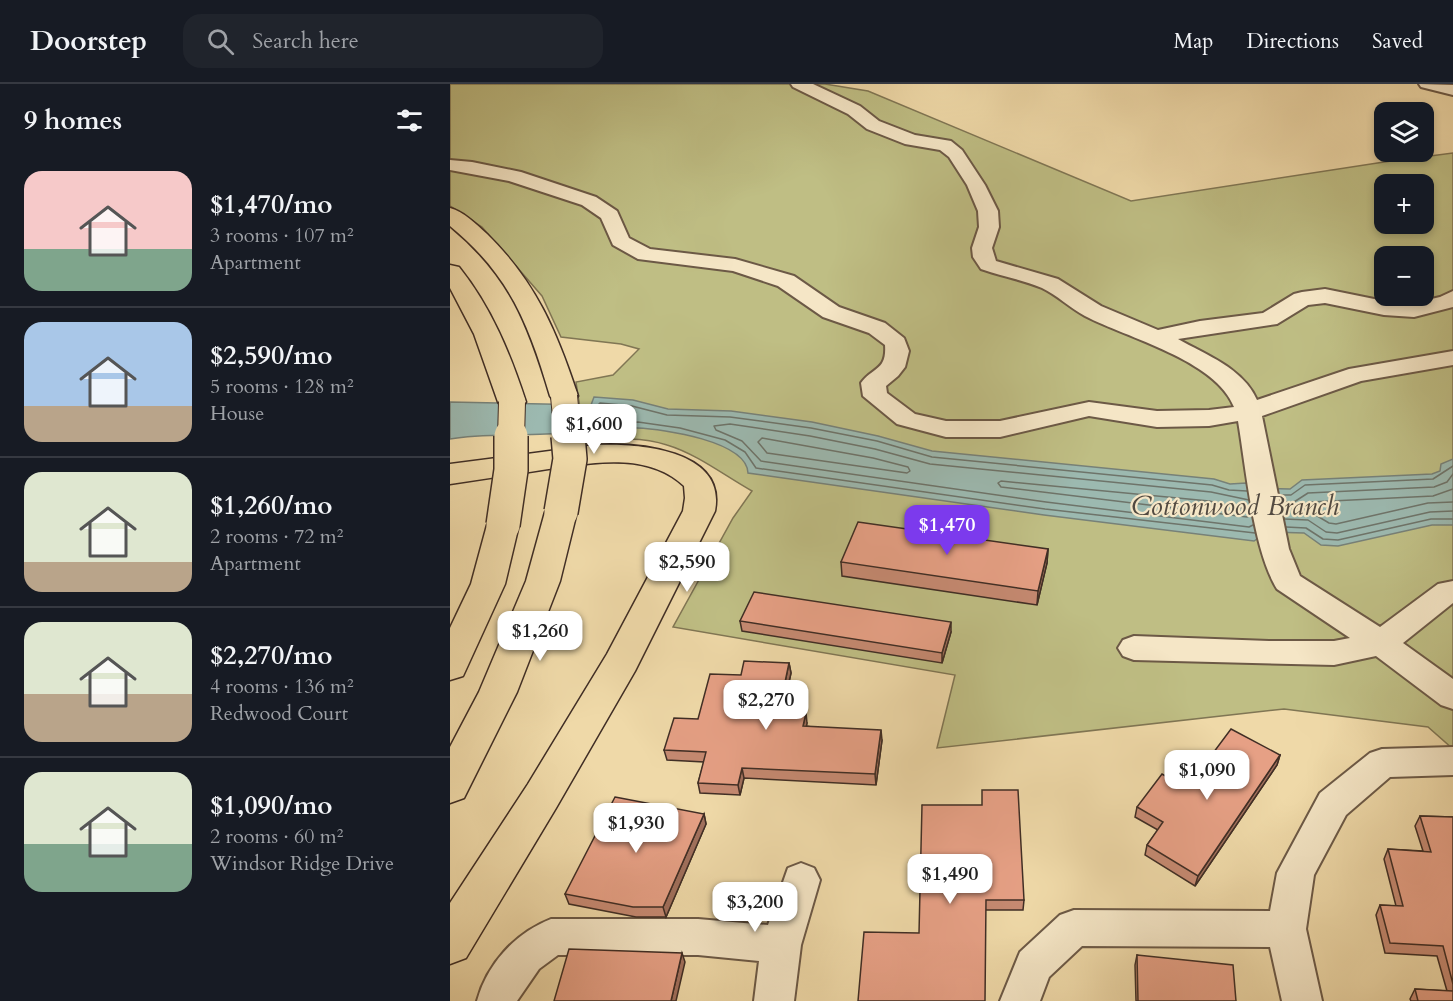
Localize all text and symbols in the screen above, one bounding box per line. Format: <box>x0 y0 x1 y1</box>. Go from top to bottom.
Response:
search box <box>183 14 603 68</box>
text: Doorstep <box>30 22 147 60</box>
icon: search <box>204 25 237 58</box>
text: Search here <box>252 26 359 56</box>
text: Map <box>1173 27 1213 56</box>
text: Directions <box>1246 27 1339 56</box>
text: Saved <box>1372 27 1423 56</box>
map controls <box>1374 102 1434 306</box>
button: layers <box>1374 102 1434 162</box>
text: 9 homes <box>24 103 122 138</box>
icon: filters <box>393 104 426 137</box>
button: + <box>1374 174 1434 234</box>
text: $1,470/mo <box>210 187 333 222</box>
icon: home <box>72 195 144 267</box>
text: 3 rooms · 107 m² <box>210 222 354 249</box>
button: − <box>1374 246 1434 306</box>
text: Apartment <box>210 249 301 276</box>
text: $2,590/mo <box>210 338 333 373</box>
icon: home <box>72 346 144 418</box>
text: 5 rooms · 128 m² <box>210 373 354 400</box>
text: House <box>210 400 264 427</box>
pin: $1,600 <box>545 404 643 455</box>
text: $1,600 <box>565 410 623 437</box>
text: $1,260/mo <box>210 488 333 523</box>
water label: Cottonwood Branch <box>1131 488 1339 525</box>
icon: home <box>72 496 144 568</box>
pin: $1,470 <box>898 505 996 556</box>
text: $1,470 <box>918 511 976 538</box>
text: 2 rooms · 72 m² <box>210 523 343 550</box>
pin: $2,590 <box>638 542 736 593</box>
text: $2,590 <box>658 548 716 575</box>
text: Apartment <box>210 550 301 577</box>
pin: $1,260 <box>491 611 589 662</box>
text: $1,260 <box>511 617 569 644</box>
text: $2,270/mo <box>210 638 333 673</box>
icon: home <box>72 646 144 718</box>
text: 4 rooms · 136 m² <box>210 673 354 700</box>
pin: $2,270 <box>717 680 815 731</box>
text: $2,270 <box>737 686 795 713</box>
text: Redwood Court <box>210 700 348 727</box>
pin: $1,090 <box>1158 750 1256 801</box>
text: $1,090 <box>1178 756 1236 783</box>
text: $1,090/mo <box>210 788 333 823</box>
icon: home <box>72 796 144 868</box>
pin: $1,930 <box>587 803 685 854</box>
text: $1,930 <box>607 809 665 836</box>
text: 2 rooms · 60 m² <box>210 823 343 850</box>
text: Windsor Ridge Drive <box>210 850 394 877</box>
pin: $1,490 <box>901 854 999 905</box>
text: $1,490 <box>921 860 979 887</box>
pin: $3,200 <box>706 882 804 933</box>
text: $3,200 <box>726 888 784 915</box>

